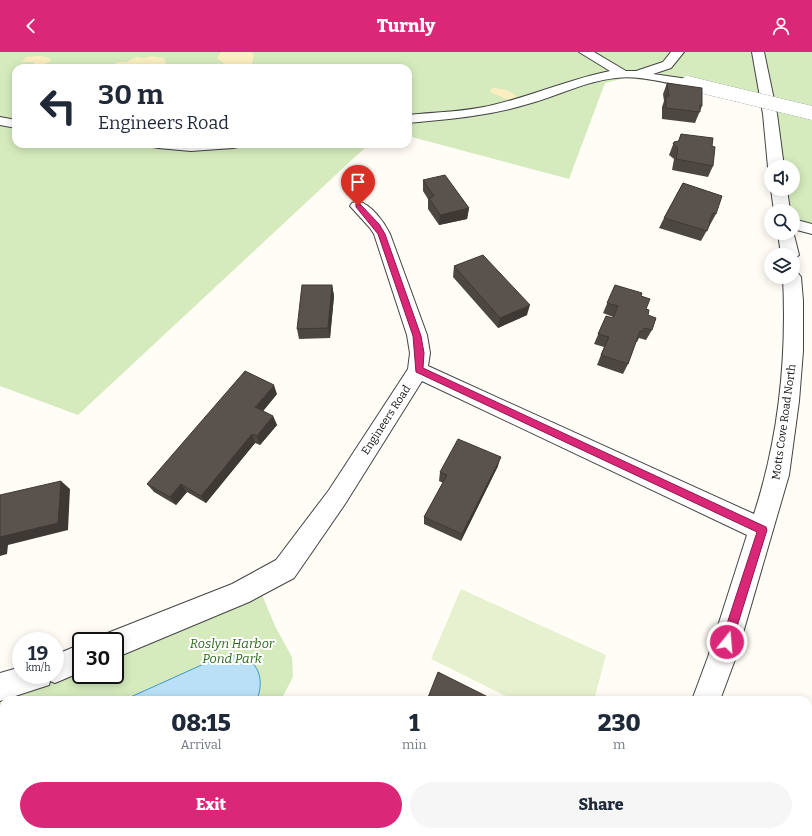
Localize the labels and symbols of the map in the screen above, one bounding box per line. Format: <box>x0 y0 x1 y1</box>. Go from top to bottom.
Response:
pin <box>341 165 375 206</box>
street label: Motts Cove Road North <box>769 363 799 481</box>
street label: Engineers Road <box>359 383 413 457</box>
position arrow <box>706 621 748 663</box>
speed limit sign: 30 <box>72 632 124 684</box>
park label: Roslyn Harbor Pond Park <box>190 636 275 666</box>

